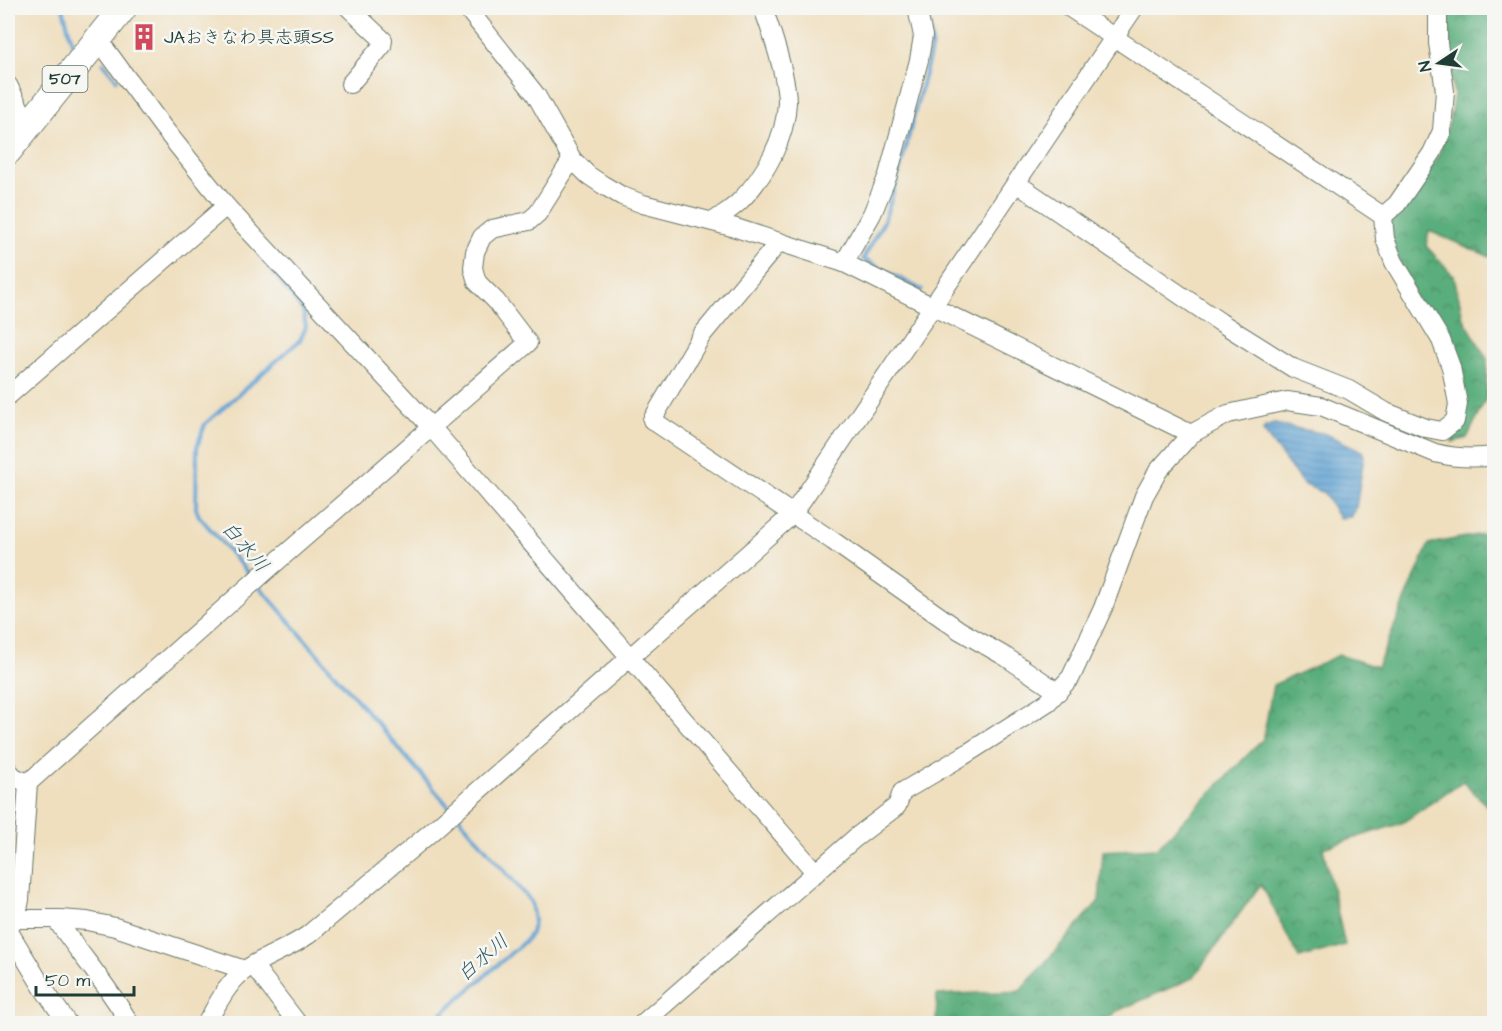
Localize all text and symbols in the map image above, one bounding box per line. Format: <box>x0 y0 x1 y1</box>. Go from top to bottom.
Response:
building icon: JAおきなわ具志頭SS <box>129 22 159 52</box>
place label: JAおきなわ具志頭SS <box>164 25 334 50</box>
north arrow <box>1409 33 1469 93</box>
text: N <box>1414 59 1437 74</box>
road number: 507 <box>42 66 88 92</box>
water label: 白水川 <box>215 515 275 579</box>
water label: 白水川 <box>451 928 515 988</box>
scale bar <box>36 959 134 997</box>
text: 50 m <box>45 968 90 993</box>

